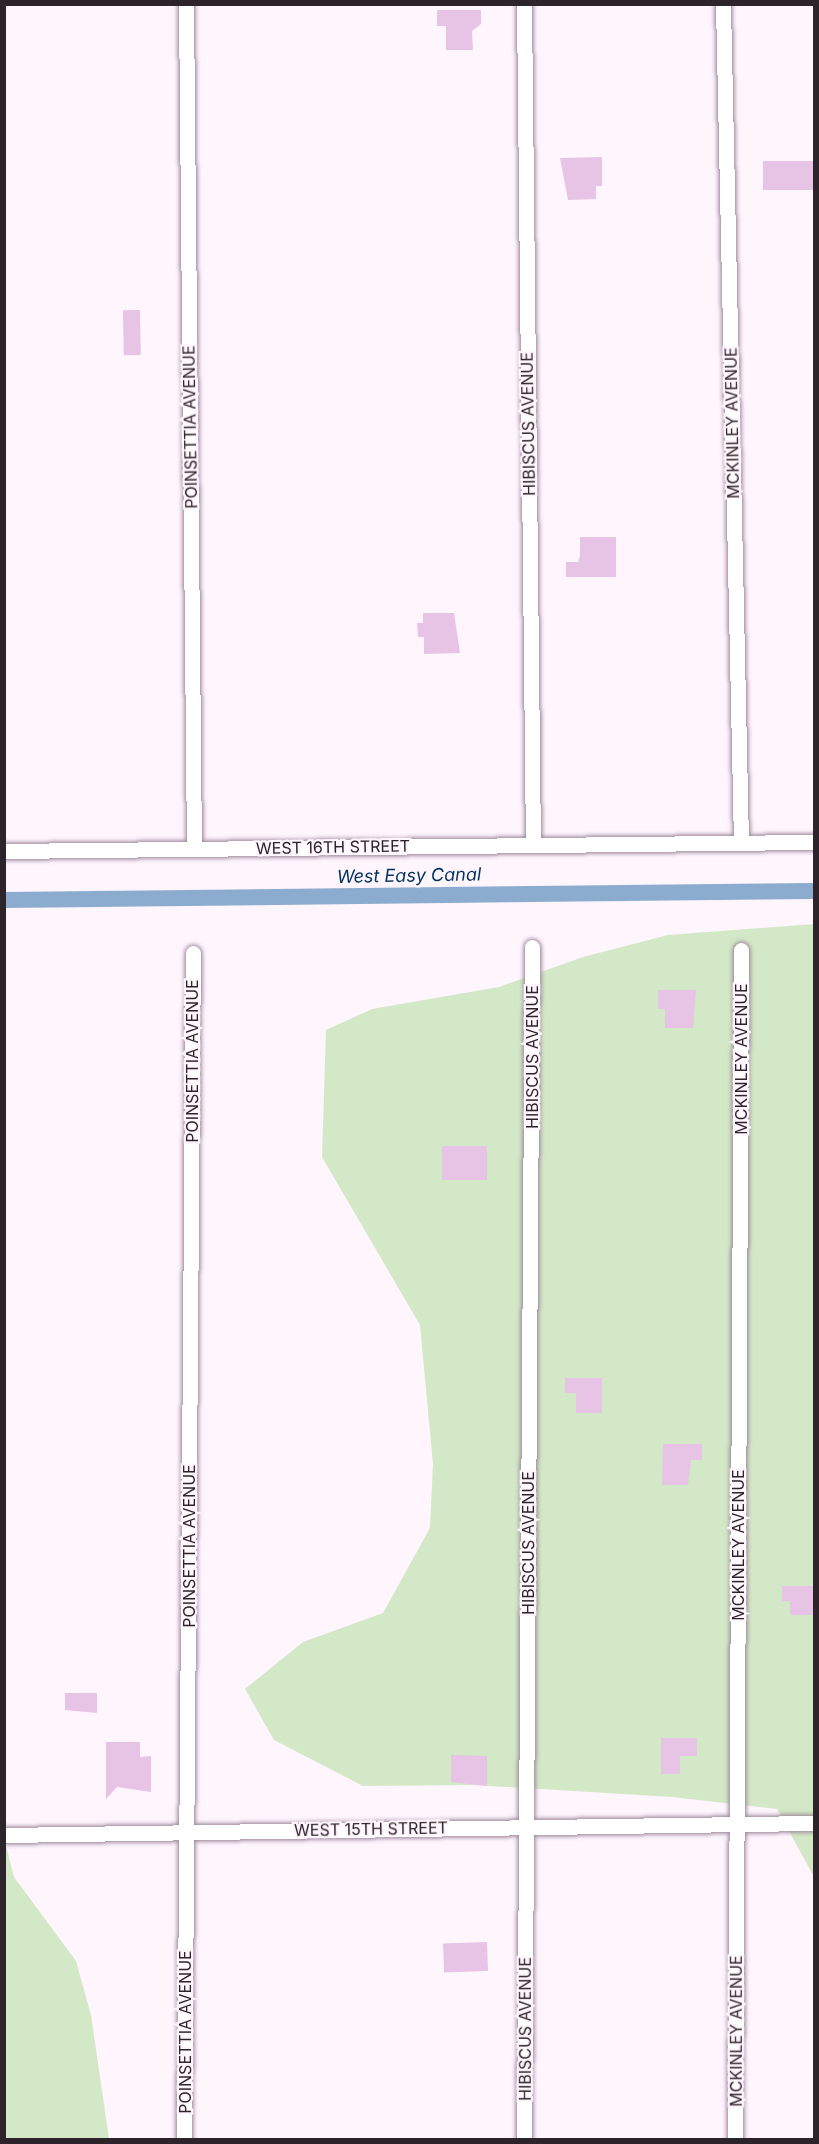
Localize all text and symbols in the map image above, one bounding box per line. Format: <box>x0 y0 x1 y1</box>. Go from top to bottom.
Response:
street label: POINSETTIA AVENUE <box>179 345 201 509</box>
street label: MCKINLEY AVENUE <box>721 347 743 499</box>
street label: HIBISCUS AVENUE <box>517 352 539 496</box>
street label: WEST 16TH STREET <box>256 836 410 858</box>
water label: West Easy Canal <box>337 864 481 888</box>
street label: POINSETTIA AVENUE <box>182 979 202 1143</box>
street label: MCKINLEY AVENUE <box>731 983 751 1135</box>
street label: HIBISCUS AVENUE <box>522 985 542 1129</box>
street label: POINSETTIA AVENUE <box>179 1464 199 1628</box>
street label: MCKINLEY AVENUE <box>728 1469 748 1621</box>
street label: HIBISCUS AVENUE <box>518 1471 538 1615</box>
street label: WEST 15TH STREET <box>294 1818 448 1840</box>
street label: POINSETTIA AVENUE <box>175 1950 195 2114</box>
street label: MCKINLEY AVENUE <box>726 1955 746 2107</box>
street label: HIBISCUS AVENUE <box>515 1957 535 2101</box>

